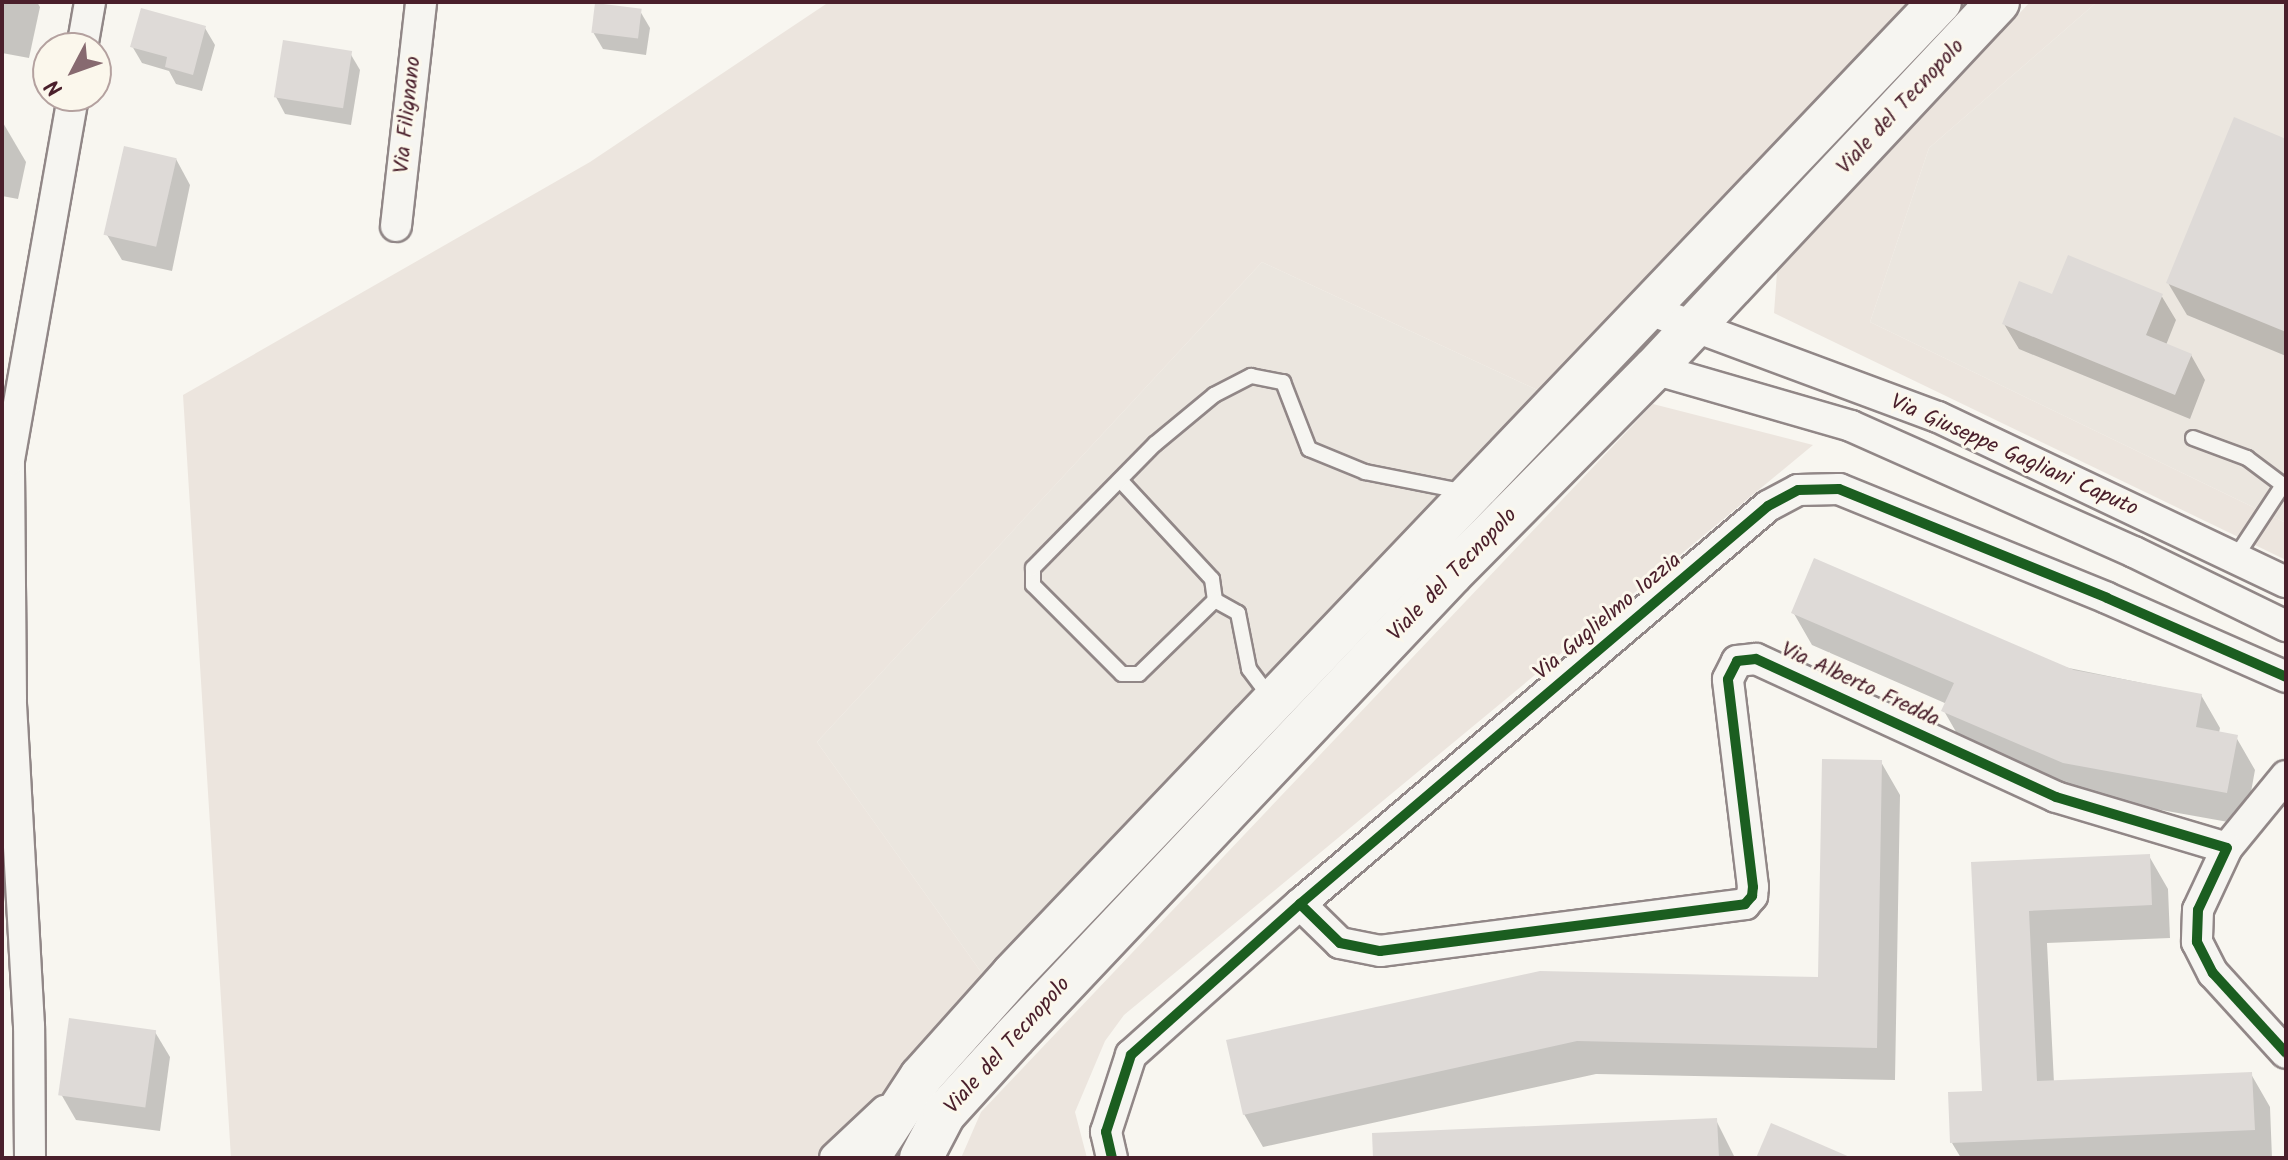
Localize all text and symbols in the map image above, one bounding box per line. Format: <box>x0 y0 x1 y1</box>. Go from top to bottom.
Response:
north arrow <box>32 32 112 112</box>
street label: Viale del Tecnopolo <box>1832 34 1970 180</box>
street label: Via Filignano <box>389 55 427 175</box>
text: N <box>37 70 73 103</box>
street label: Via Giuseppe Gagliani Caputo <box>1886 389 2142 523</box>
street label: Viale del Tecnopolo <box>1383 503 1523 647</box>
street label: Via Guglielmo Iozzia <box>1529 548 1687 686</box>
street label: Via Alberto Fredda <box>1777 637 1943 733</box>
street label: Viale del Tecnopolo <box>939 972 1077 1120</box>

